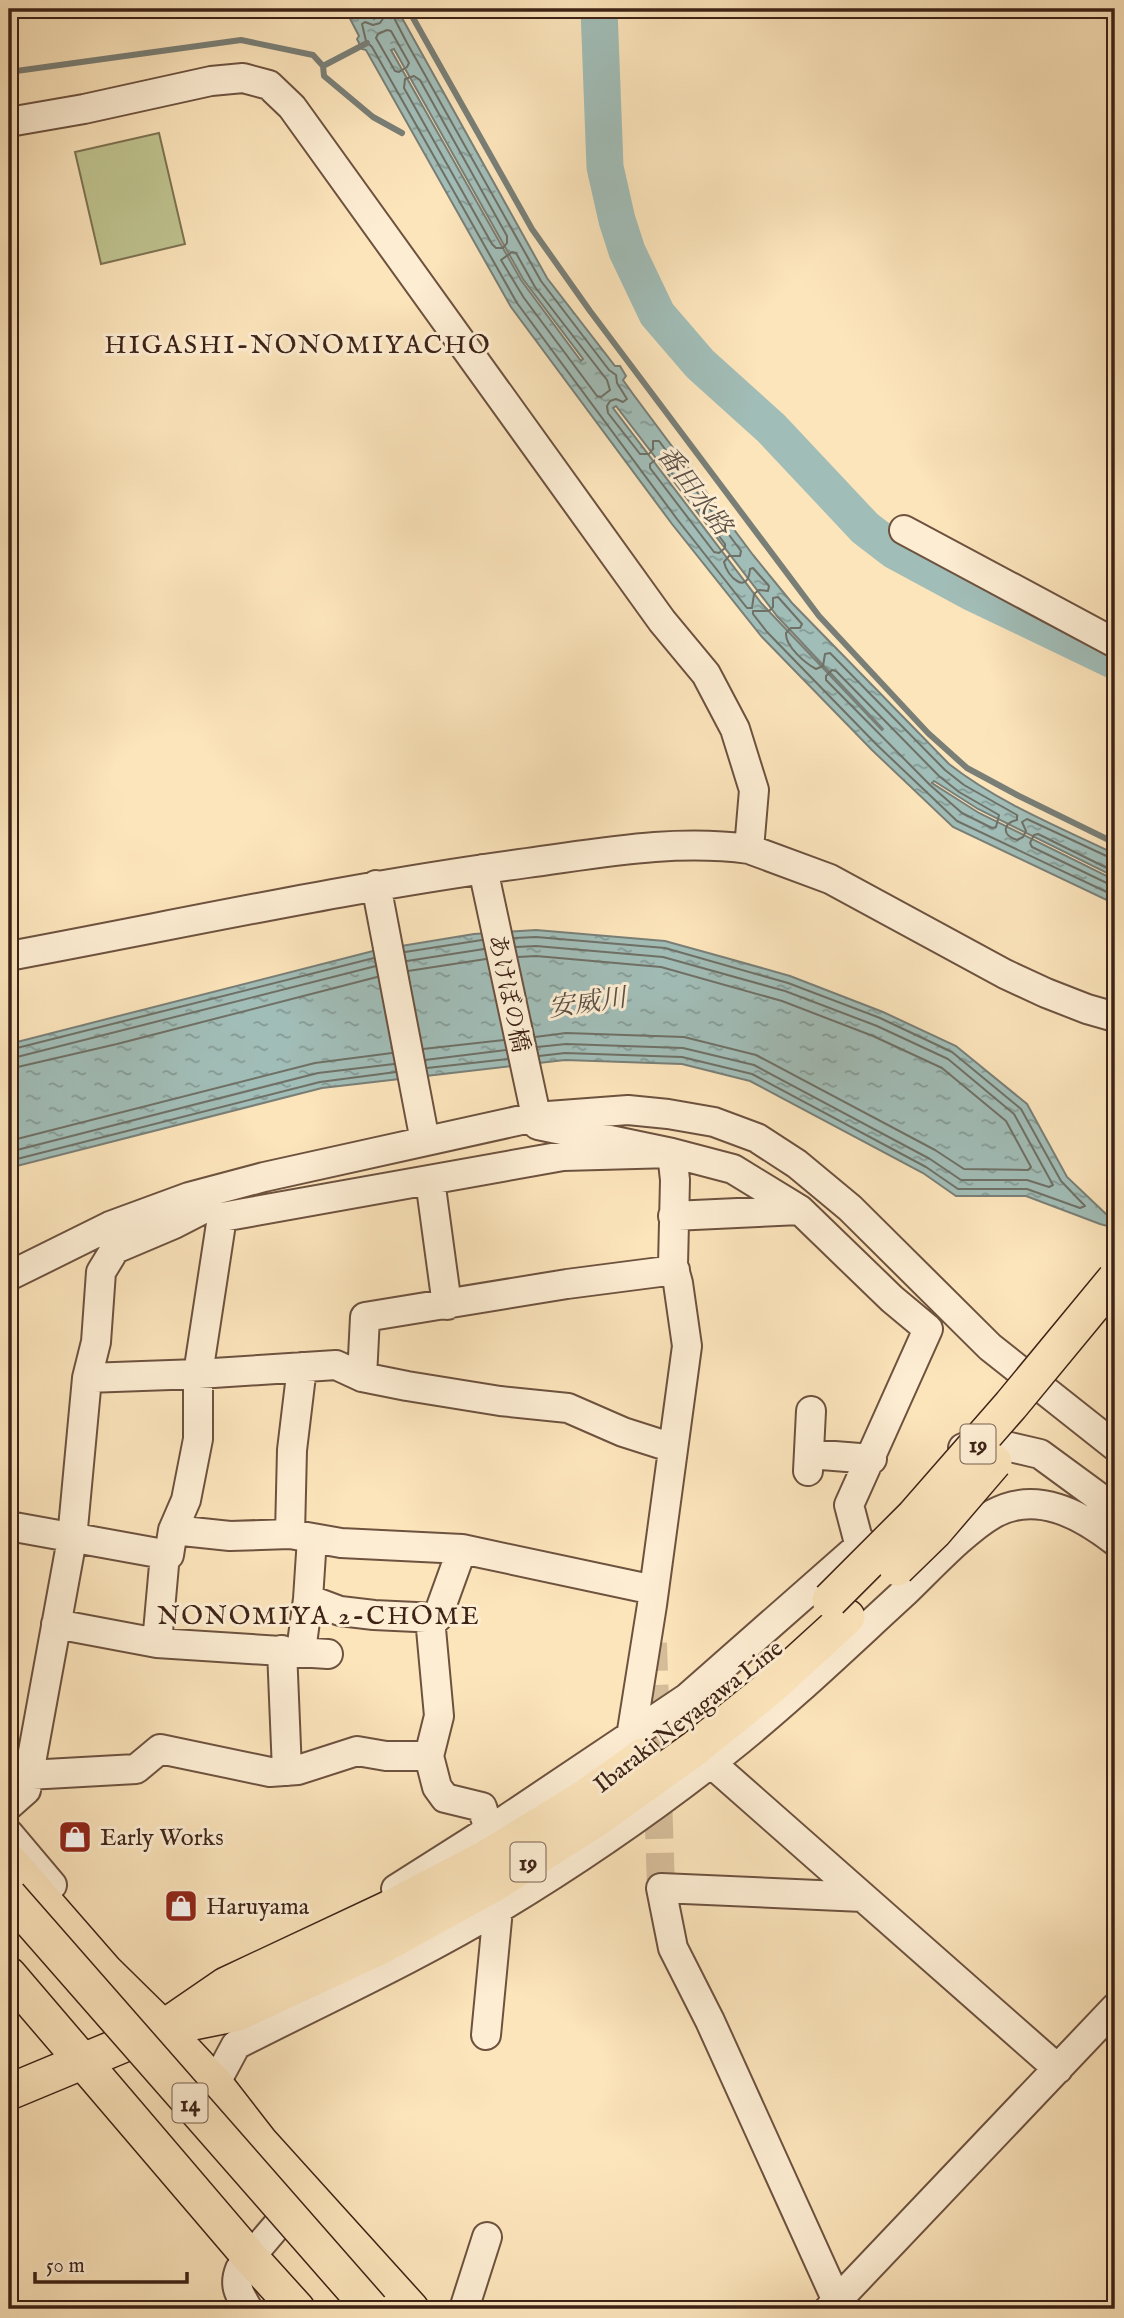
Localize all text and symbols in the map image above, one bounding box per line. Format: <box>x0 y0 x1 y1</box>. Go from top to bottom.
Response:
district label: HIGASHI-NONOMIYACHO <box>104 329 492 362</box>
water label: 番田水路 <box>649 439 739 544</box>
street label: あけぼの橋 <box>480 931 535 1055</box>
water label: 安威川 <box>546 981 631 1025</box>
road number: 19 <box>960 1424 996 1464</box>
district label: NONOMIYA 2-CHOME <box>157 1600 481 1633</box>
street label: Ibaraki Neyagawa Line <box>588 1634 790 1801</box>
shop icon: Early Works <box>56 1818 94 1856</box>
place label: Early Works <box>100 1823 224 1854</box>
road number: 19 <box>510 1842 546 1882</box>
shop icon: Haruyama <box>162 1887 200 1925</box>
place label: Haruyama <box>206 1892 310 1923</box>
road number: 14 <box>172 2084 208 2122</box>
scale bar <box>35 2241 187 2285</box>
text: 50 m <box>46 2253 85 2280</box>

